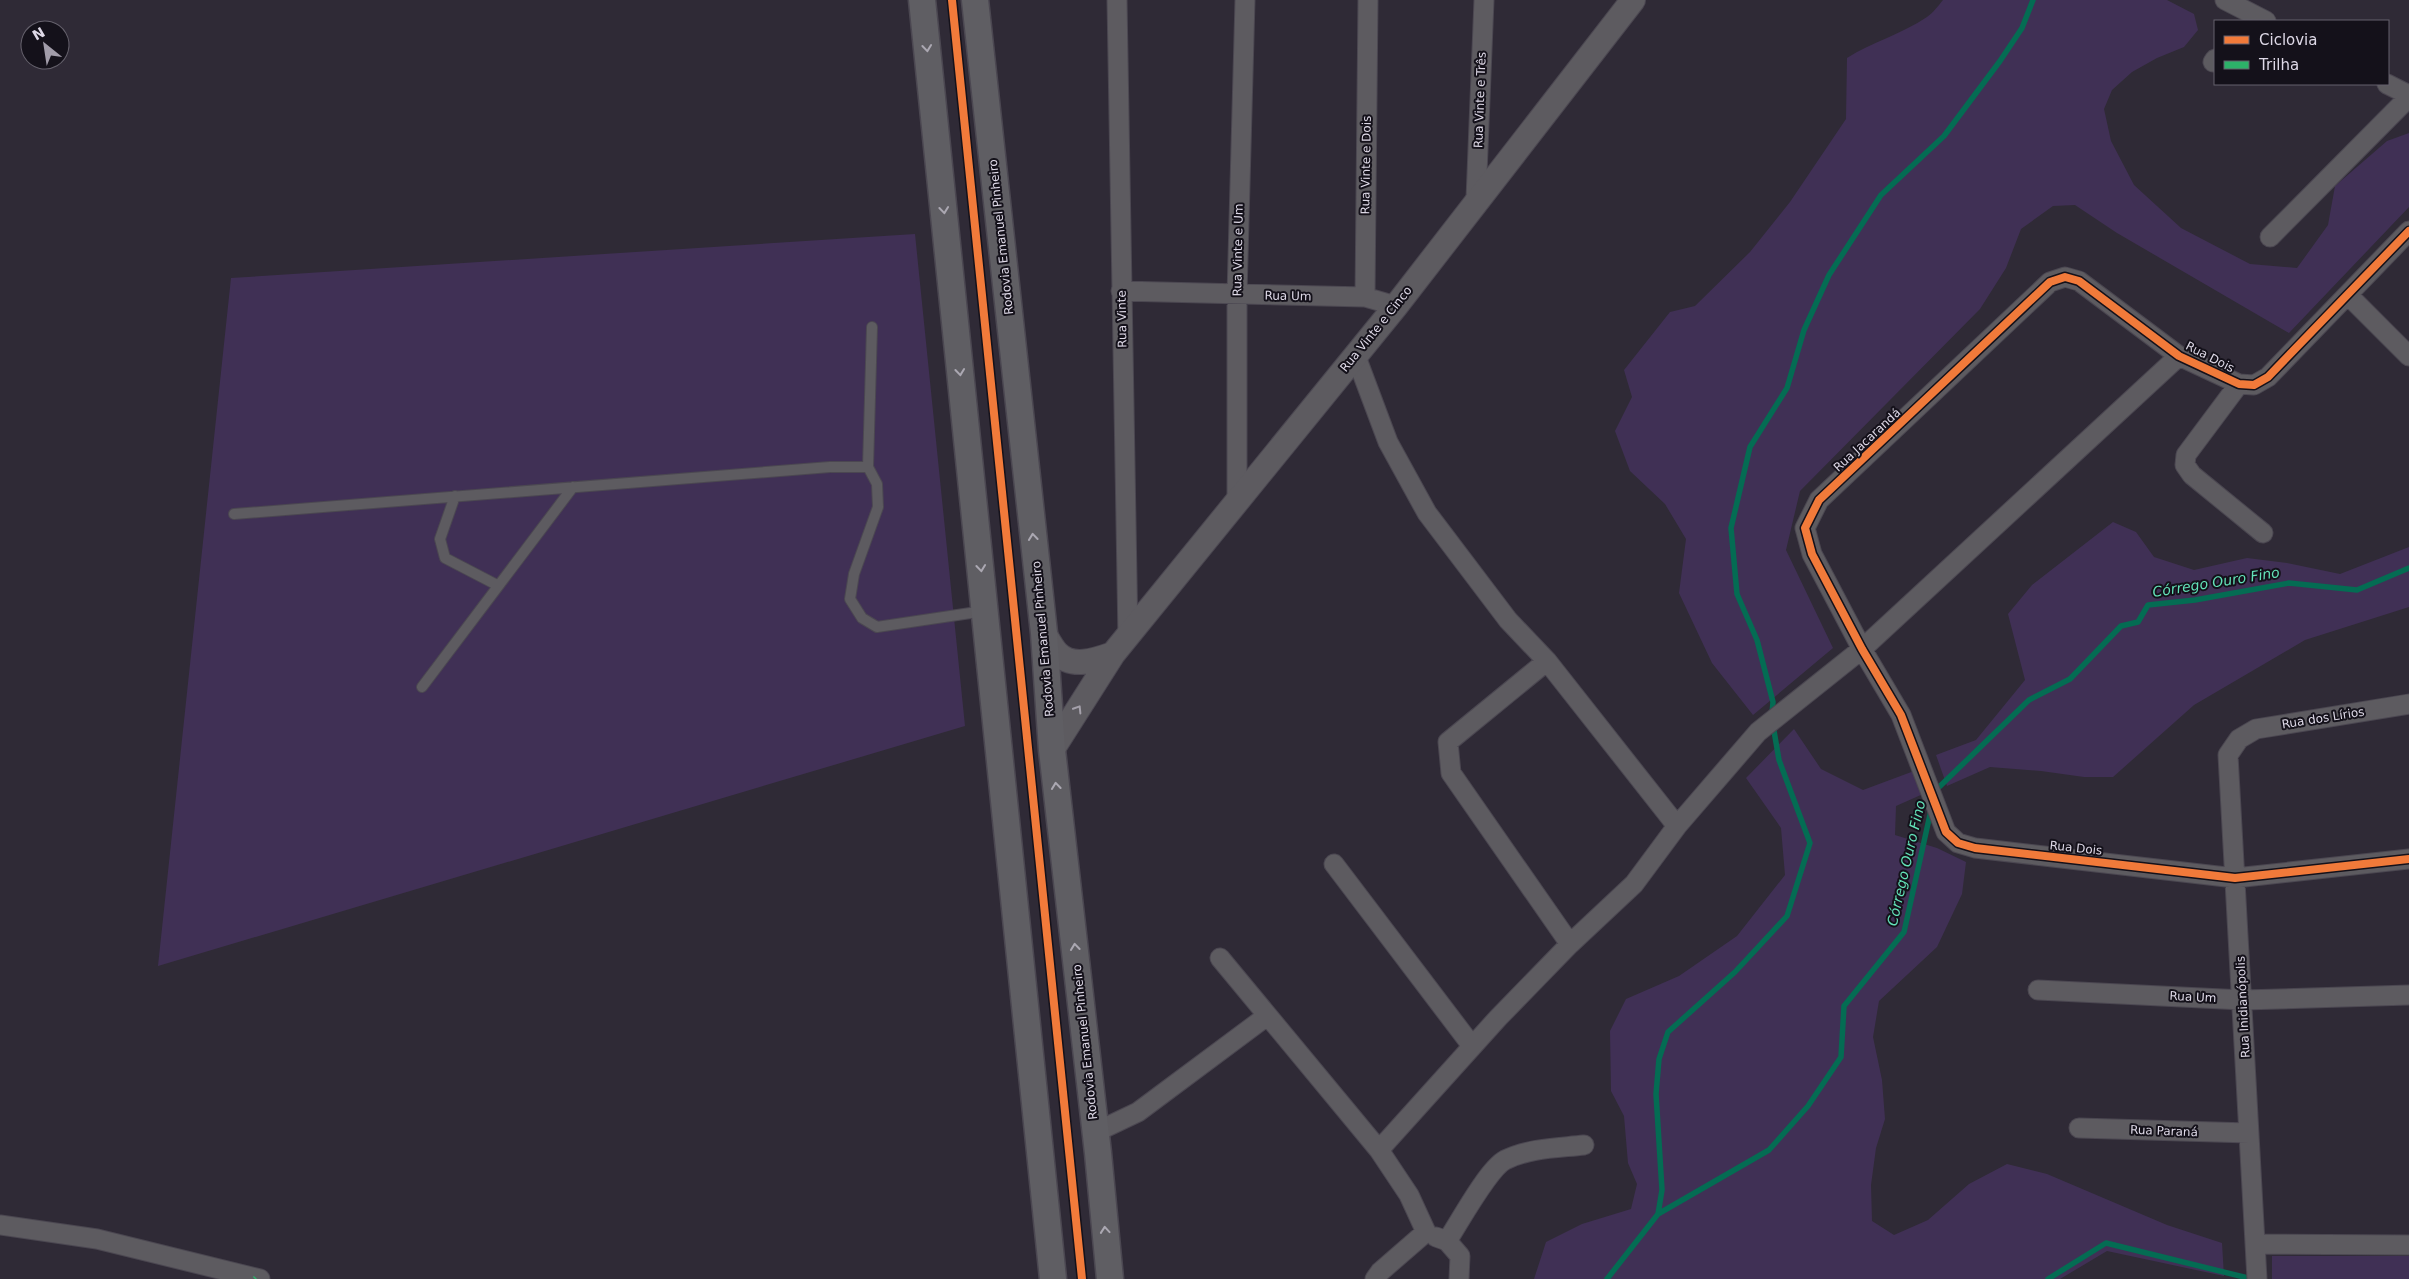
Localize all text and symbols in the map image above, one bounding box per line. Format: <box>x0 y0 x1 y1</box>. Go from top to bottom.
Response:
north arrow <box>20 20 70 70</box>
legend <box>2214 20 2389 85</box>
text: N <box>29 24 48 44</box>
text: Ciclovia <box>2259 31 2317 49</box>
one-way arrow <box>921 45 932 53</box>
street label: Rua Vinte e Três <box>1471 52 1489 148</box>
text: Trilha <box>2258 56 2299 74</box>
street label: Rua Vinte e Dois <box>1358 116 1374 214</box>
street label: Rodovia Emanuel Pinheiro <box>986 159 1016 315</box>
street label: Rua Vinte e Um <box>1230 203 1246 297</box>
one-way arrow <box>938 206 949 214</box>
street label: Rua Vinte e Cinco <box>1337 283 1415 375</box>
street label: Rua Um <box>1264 289 1312 303</box>
street label: Rua Vinte <box>1114 290 1130 348</box>
street label: Rua Dois <box>2183 339 2237 375</box>
one-way arrow <box>954 368 965 376</box>
street label: Rua Jacarandá <box>1831 405 1903 475</box>
one-way arrow <box>1028 532 1039 540</box>
street label: Rodovia Emanuel Pinheiro <box>1029 561 1057 717</box>
water label: Córrego Ouro Fino <box>2151 564 2281 600</box>
one-way arrow <box>975 565 986 573</box>
street label: Rua dos Lírios <box>2281 705 2365 731</box>
one-way arrow <box>1072 706 1082 715</box>
one-way arrow <box>1051 781 1062 789</box>
water label: Córrego Ouro Fino <box>1884 799 1928 927</box>
street label: Rua Dois <box>2049 838 2103 858</box>
one-way arrow <box>1070 943 1081 951</box>
street label: Rua Inidianópolis <box>2233 956 2253 1058</box>
street label: Rodovia Emanuel Pinheiro <box>1070 964 1100 1120</box>
street label: Rua Um <box>2169 989 2217 1005</box>
street label: Rua Paraná <box>2130 1123 2198 1139</box>
one-way arrow <box>1100 1226 1111 1234</box>

